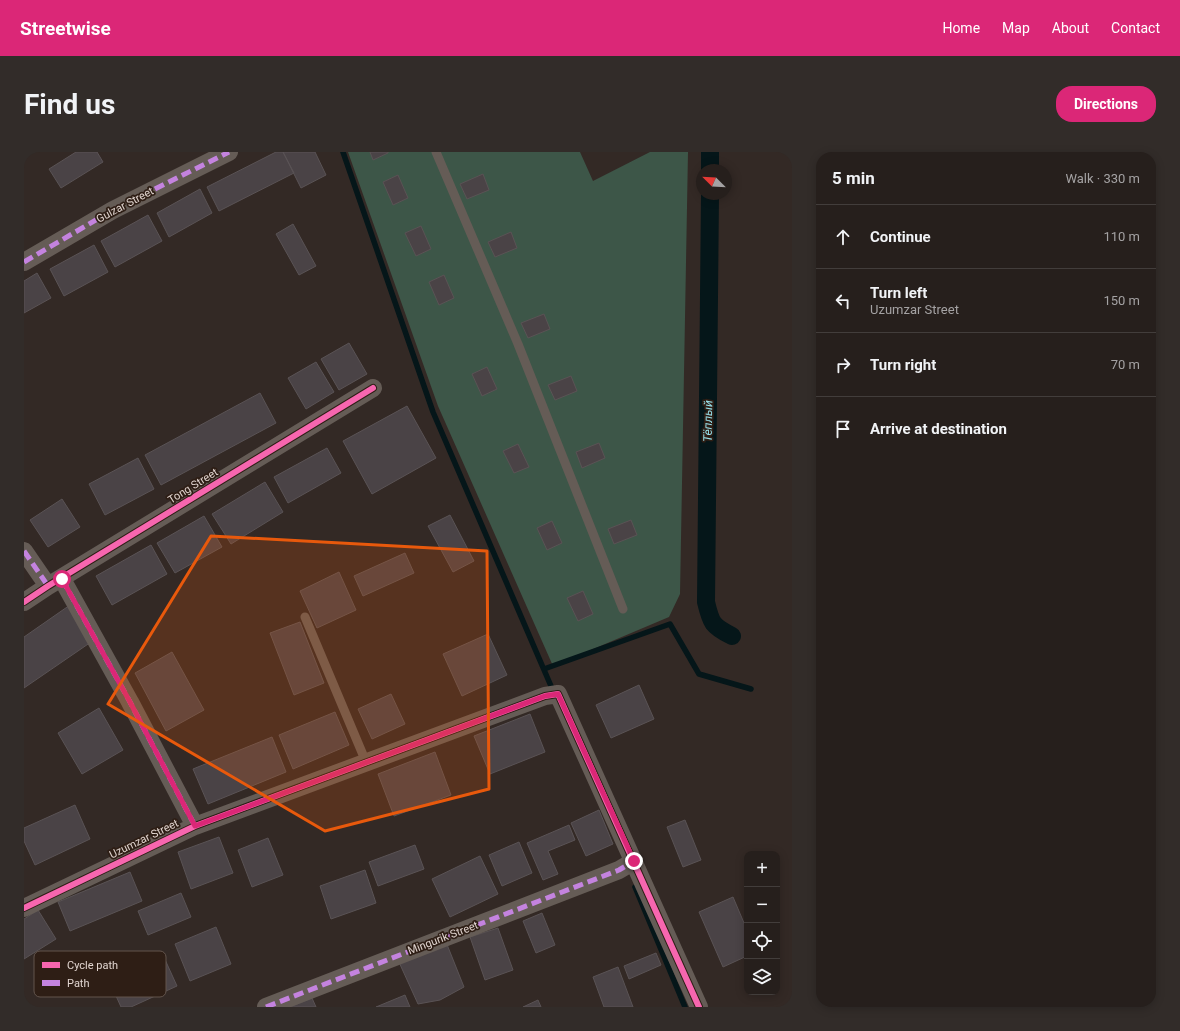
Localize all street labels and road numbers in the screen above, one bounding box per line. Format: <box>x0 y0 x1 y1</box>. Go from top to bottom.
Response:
street label: Gulzar Street <box>94 184 156 226</box>
street label: Tong Street <box>166 465 221 506</box>
street label: Uzumzar Street <box>107 816 181 861</box>
street label: Mingurik Street <box>406 918 480 957</box>

